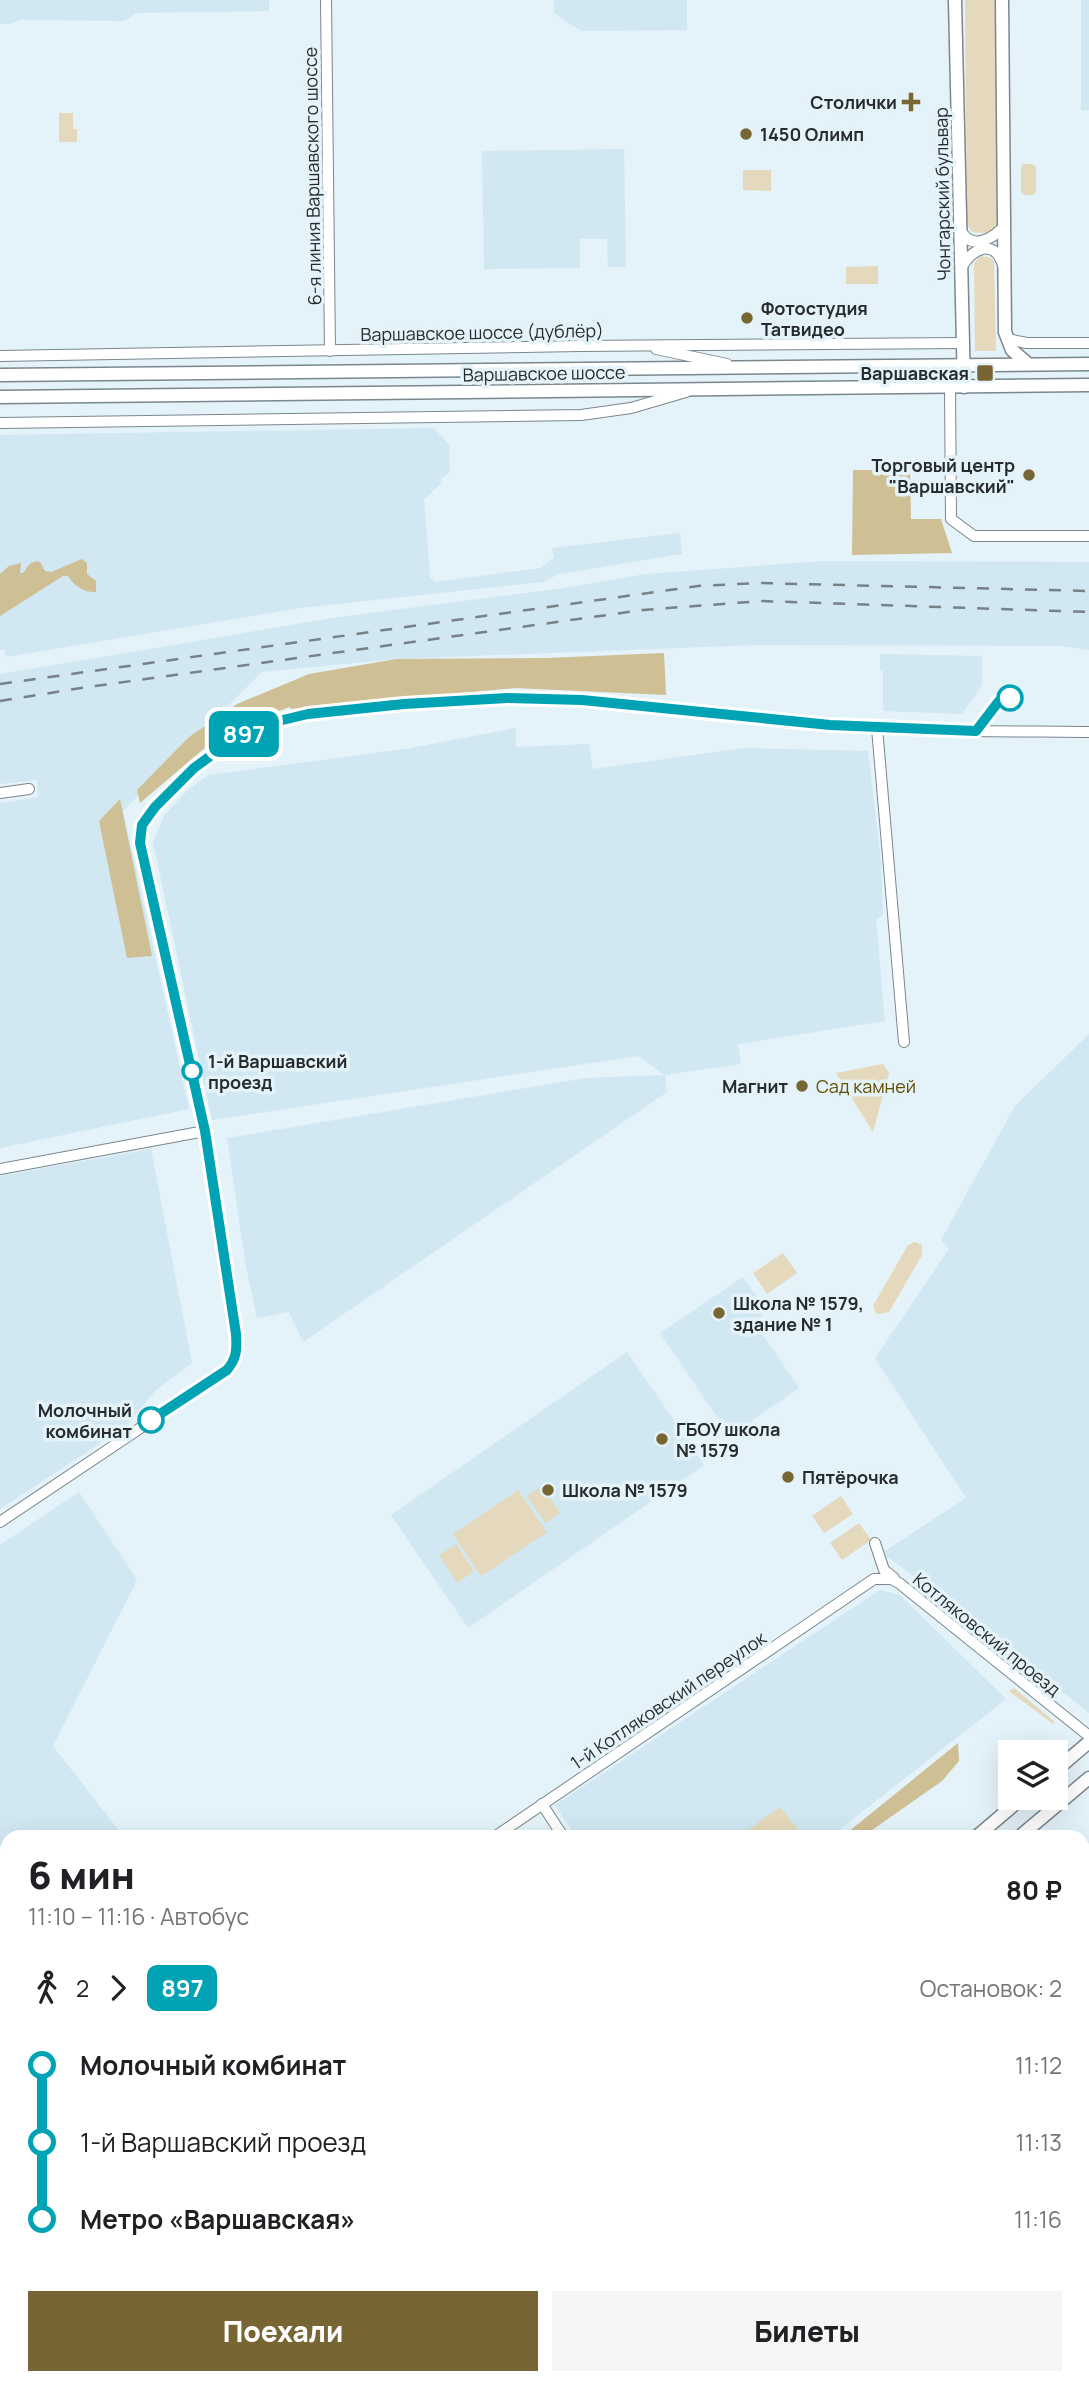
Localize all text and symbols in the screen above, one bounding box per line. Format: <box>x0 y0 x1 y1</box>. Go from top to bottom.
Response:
street label: 6-я линия Варшавского шоссе <box>298 47 326 305</box>
place label: Столички <box>810 90 897 114</box>
marker: Столички <box>903 94 919 110</box>
street label: Чонгарский бульвар <box>928 107 956 281</box>
place label: 1450 Олимп <box>760 122 864 146</box>
marker: 1450 Олимп <box>738 126 754 142</box>
place label: Фотостудия Татвидео <box>761 296 868 341</box>
marker: Фотостудия Татвидео <box>739 310 755 326</box>
street label: Варшавское шоссе (дублёр) <box>360 318 604 346</box>
street label: Варшавское шоссе <box>462 360 626 386</box>
place label: Варшавская <box>861 361 969 385</box>
marker: Варшавская <box>975 363 995 383</box>
place label: Торговый центр "Варшавский" <box>871 453 1015 498</box>
marker: Торговый центр "Варшавский" <box>1021 467 1037 483</box>
unlabelled marker <box>997 685 1023 711</box>
line badge: 897 <box>204 711 284 757</box>
text: 897 <box>223 717 265 750</box>
place label: 1-й Варшавский проезд <box>208 1049 347 1094</box>
marker: 1-й Варшавский проезд <box>182 1061 202 1081</box>
place label: Магнит <box>722 1074 788 1098</box>
park label: Сад камней <box>816 1074 916 1098</box>
marker: Магнит <box>794 1078 810 1094</box>
place label: Школа № 1579, здание № 1 <box>733 1291 864 1336</box>
marker: Школа № 1579, здание № 1 <box>711 1305 727 1321</box>
place label: Молочный комбинат <box>38 1398 132 1443</box>
marker: Молочный комбинат <box>138 1407 164 1433</box>
place label: ГБОУ школа № 1579 <box>676 1417 780 1462</box>
marker: ГБОУ школа № 1579 <box>654 1431 670 1447</box>
place label: Пятёрочка <box>802 1465 899 1489</box>
marker: Пятёрочка <box>780 1469 796 1485</box>
place label: Школа № 1579 <box>562 1478 688 1502</box>
marker: Школа № 1579 <box>540 1482 556 1498</box>
street label: Котляковский проезд <box>908 1567 1066 1701</box>
street label: 1-й Котляковский переулок <box>566 1625 771 1775</box>
map controls <box>998 1740 1068 1810</box>
button: layers <box>998 1740 1068 1810</box>
text: 6 мин <box>28 1848 135 1900</box>
text: 80 ₽ <box>1006 1872 1062 1908</box>
text: 11:10 – 11:16 · Автобус <box>28 1900 249 1932</box>
icon: walk <box>28 1969 66 2007</box>
icon: forward <box>99 1969 137 2007</box>
text: 897 <box>161 1971 203 2004</box>
text: 2 <box>76 1972 89 2004</box>
text: Остановок: 2 <box>920 1972 1062 2004</box>
text: Молочный комбинат <box>80 2047 346 2083</box>
text: 11:12 <box>1015 2049 1062 2081</box>
text: 1-й Варшавский проезд <box>80 2124 366 2160</box>
text: 11:13 <box>1015 2126 1062 2158</box>
text: Метро «Варшавская» <box>80 2201 356 2237</box>
text: 11:16 <box>1014 2203 1062 2235</box>
button: Поехали <box>28 2291 538 2371</box>
button: Билеты <box>552 2291 1062 2371</box>

